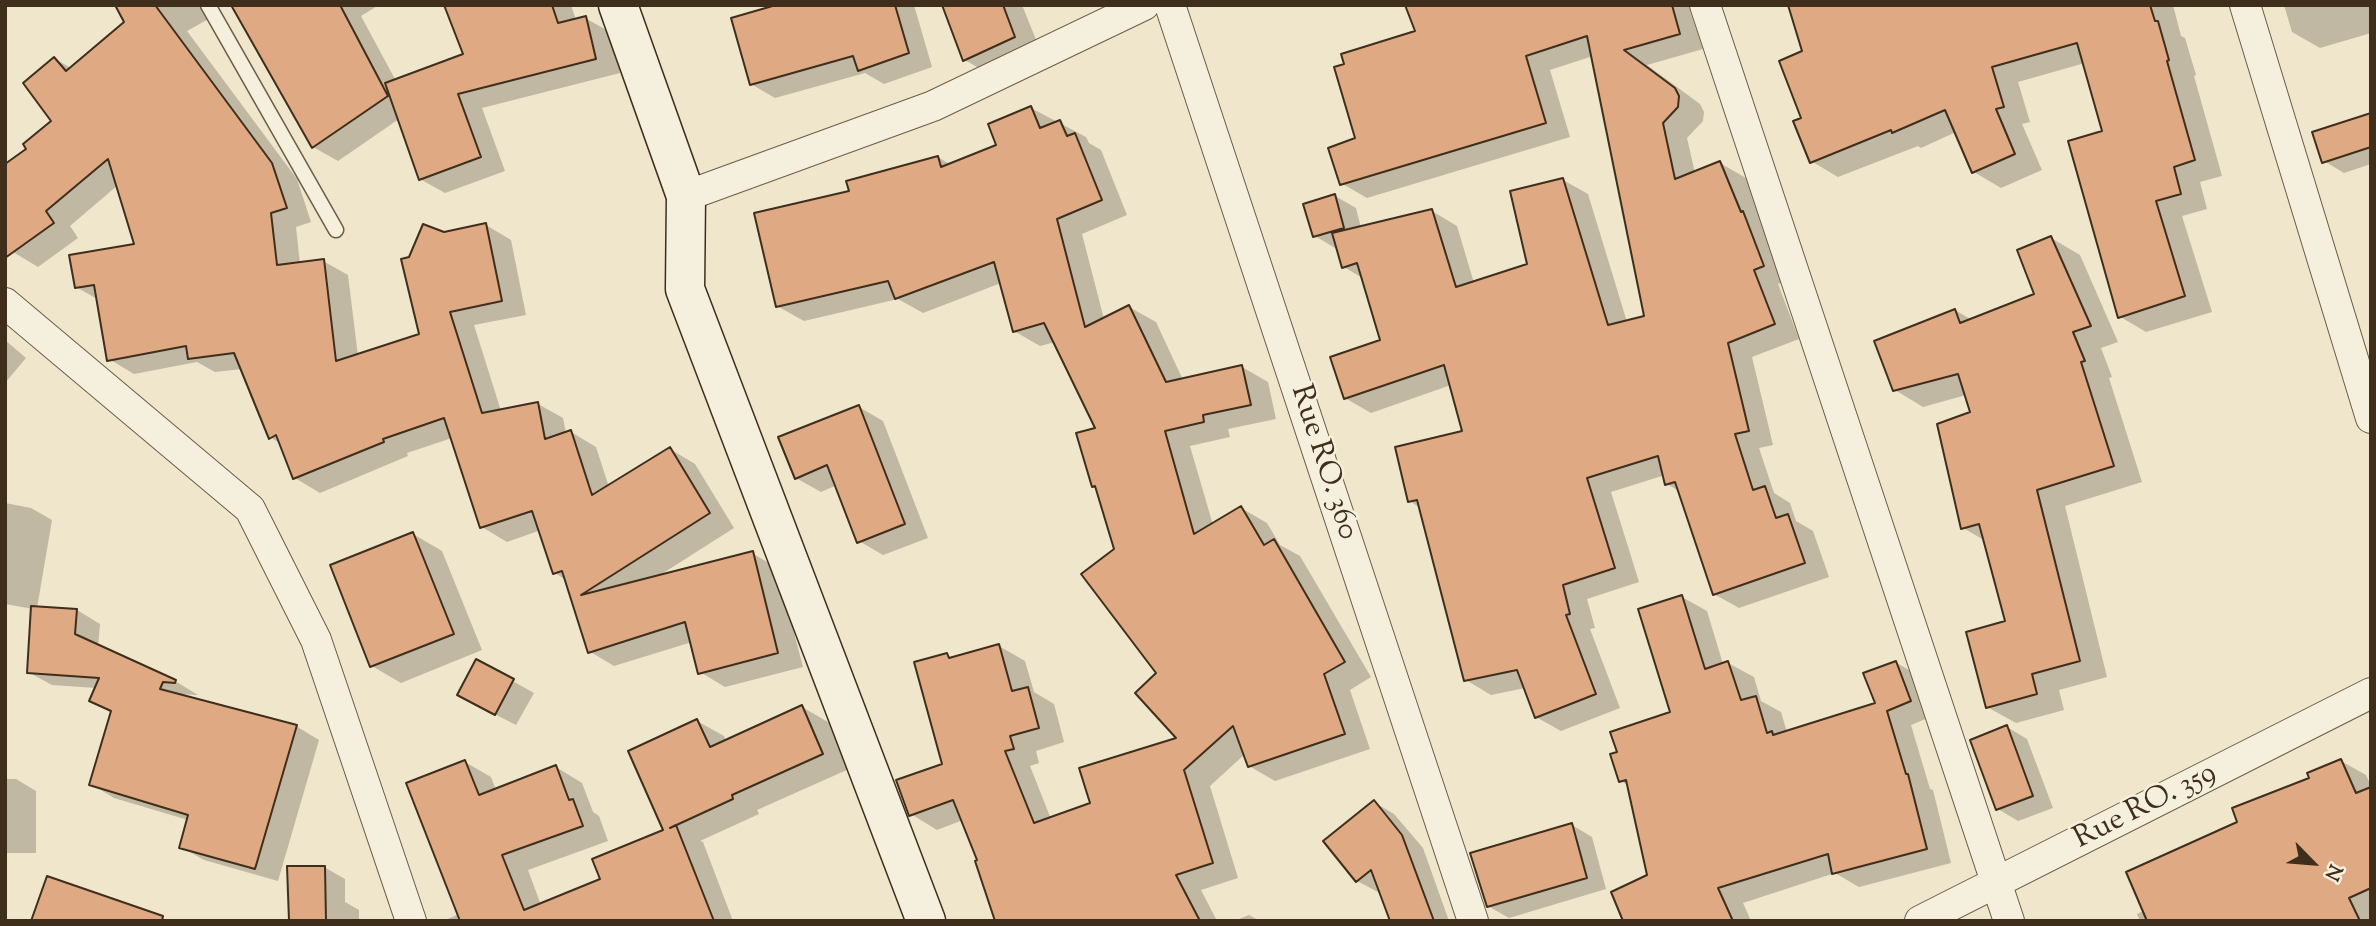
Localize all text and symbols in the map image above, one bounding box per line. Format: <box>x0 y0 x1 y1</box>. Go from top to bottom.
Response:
street label: Rue RO. 360 <box>1280 381 1364 545</box>
street label: Rue RO. 359 <box>2069 757 2223 859</box>
north arrow <box>2278 828 2348 898</box>
text: N <box>2317 859 2348 885</box>

